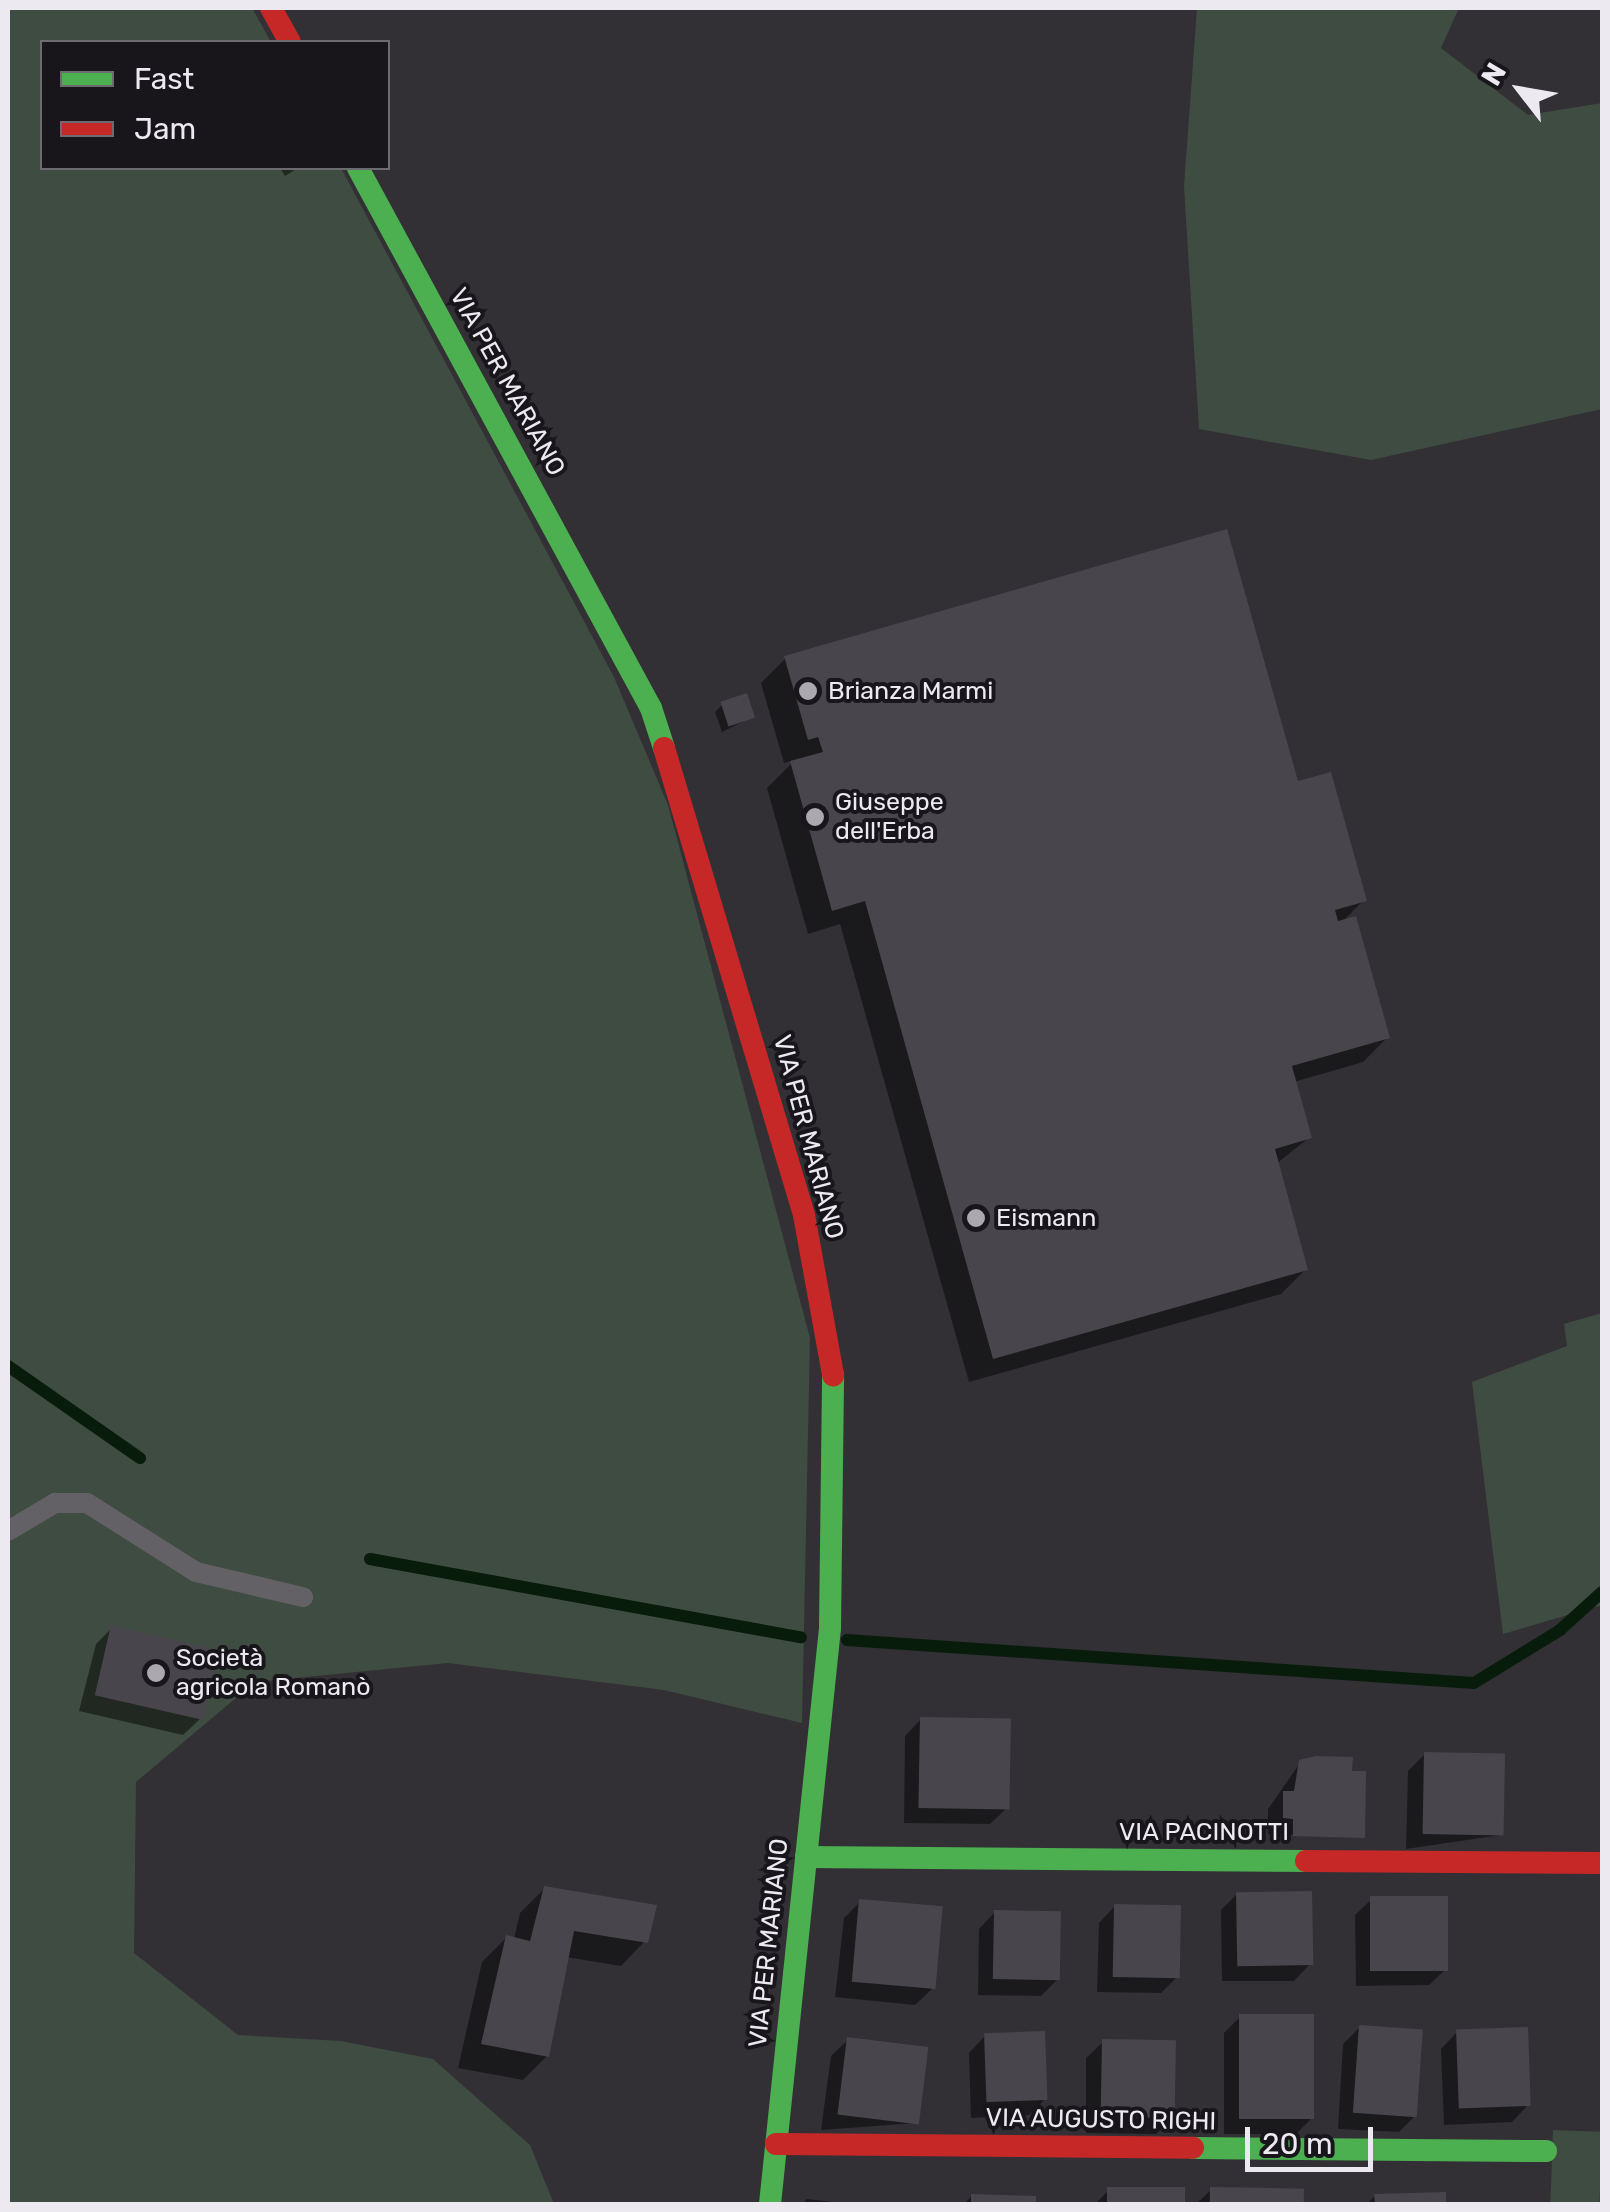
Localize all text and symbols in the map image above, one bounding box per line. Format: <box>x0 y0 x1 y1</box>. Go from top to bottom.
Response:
legend <box>40 40 390 170</box>
north arrow <box>1470 40 1570 140</box>
text: N <box>1475 57 1513 91</box>
text: Fast <box>134 61 194 97</box>
text: Jam <box>134 111 196 147</box>
street label: VIA PER MARIANO <box>443 283 571 481</box>
place label: Brianza Marmi <box>828 676 993 706</box>
marker: Brianza Marmi <box>797 680 819 702</box>
place label: Giuseppe dell'Erba <box>835 788 944 847</box>
marker: Giuseppe dell'Erba <box>804 806 826 828</box>
street label: VIA PER MARIANO <box>766 1031 850 1243</box>
place label: Eismann <box>996 1203 1096 1233</box>
marker: Eismann <box>965 1207 987 1229</box>
place label: Società agricola Romanò <box>176 1644 371 1703</box>
marker: Società agricola Romanò <box>145 1662 167 1684</box>
street label: VIA PACINOTTI <box>1119 1817 1289 1847</box>
street label: VIA PER MARIANO <box>743 1837 795 2049</box>
street label: VIA AUGUSTO RIGHI <box>985 2103 1217 2137</box>
scale bar <box>1250 2107 1378 2169</box>
text: 20 m <box>1262 2126 1333 2162</box>

